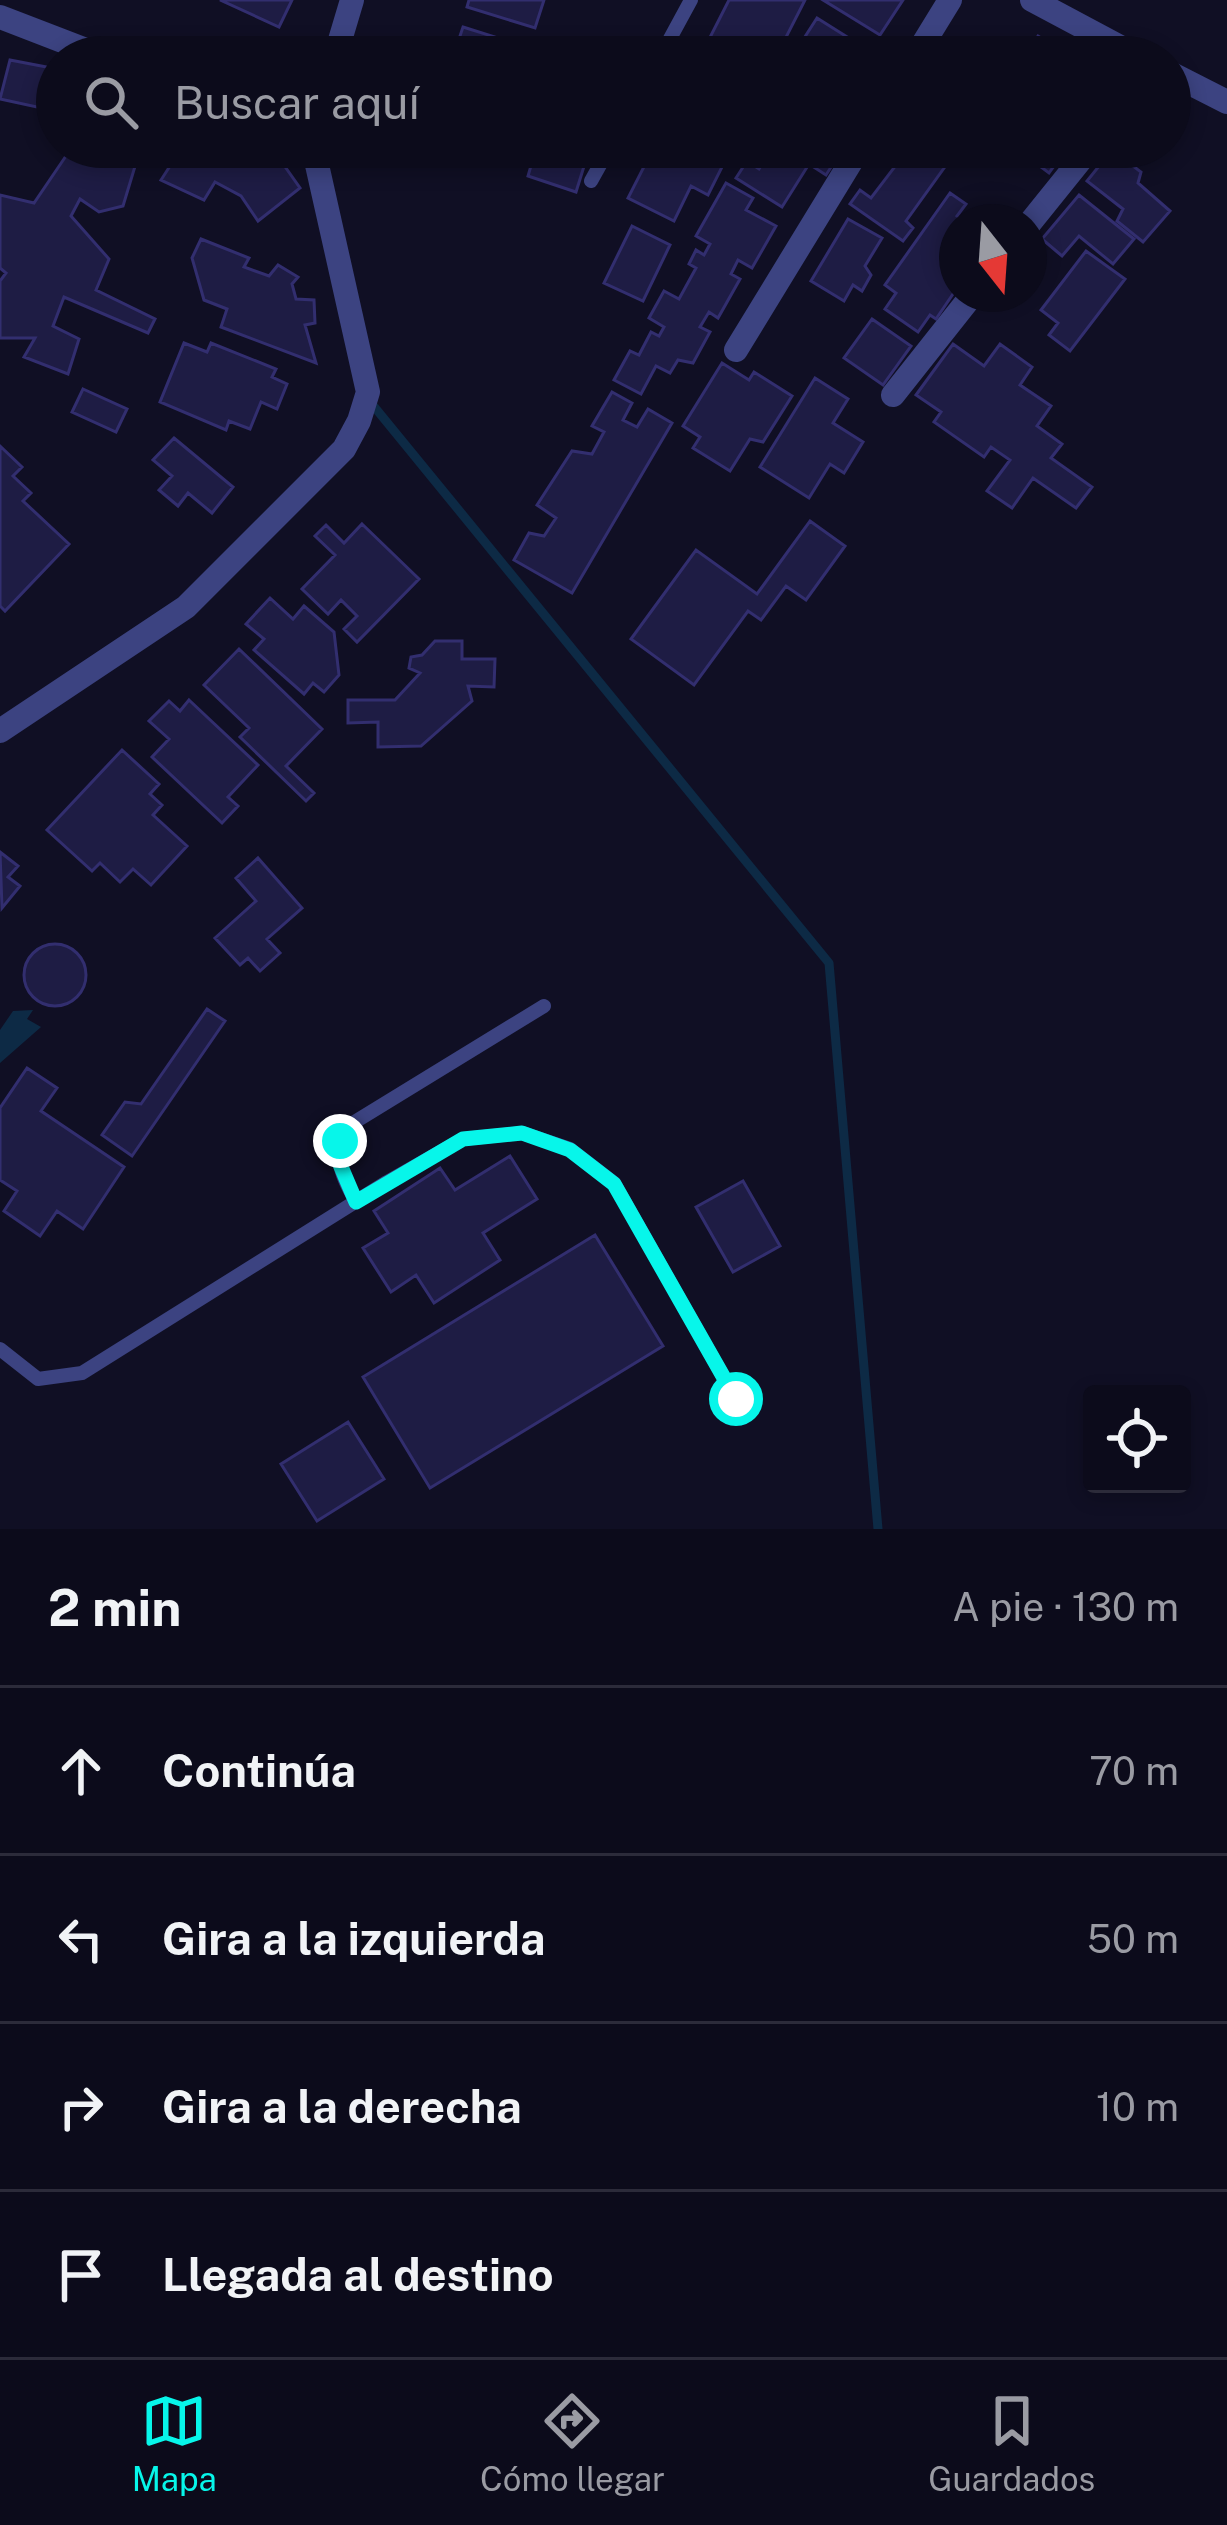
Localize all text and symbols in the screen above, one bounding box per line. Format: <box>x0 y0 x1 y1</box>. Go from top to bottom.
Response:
search box <box>36 36 1191 168</box>
icon: search <box>78 69 144 135</box>
text: Buscar aquí <box>174 76 420 129</box>
north arrow <box>939 204 1047 312</box>
route end <box>313 1114 367 1168</box>
route start <box>709 1372 763 1426</box>
map controls <box>1083 1385 1191 1493</box>
button: locate <box>1083 1385 1191 1493</box>
text: 2 min <box>48 1578 182 1637</box>
text: A pie · 130 m <box>952 1584 1179 1630</box>
icon: ahead <box>48 1738 114 1804</box>
text: Continúa <box>162 1744 356 1797</box>
text: 70 m <box>1089 1748 1179 1794</box>
icon: left <box>48 1906 114 1972</box>
text: Gira a la izquierda <box>162 1912 545 1965</box>
text: 50 m <box>1087 1916 1179 1962</box>
icon: right <box>48 2074 114 2140</box>
text: Gira a la derecha <box>162 2080 522 2133</box>
text: 10 m <box>1096 2084 1179 2130</box>
icon: arrive <box>48 2242 114 2308</box>
text: Llegada al destino <box>162 2248 554 2301</box>
tab: Mapa <box>132 2388 217 2498</box>
tab: Cómo llegar <box>480 2388 665 2498</box>
tab: Guardados <box>928 2388 1095 2498</box>

